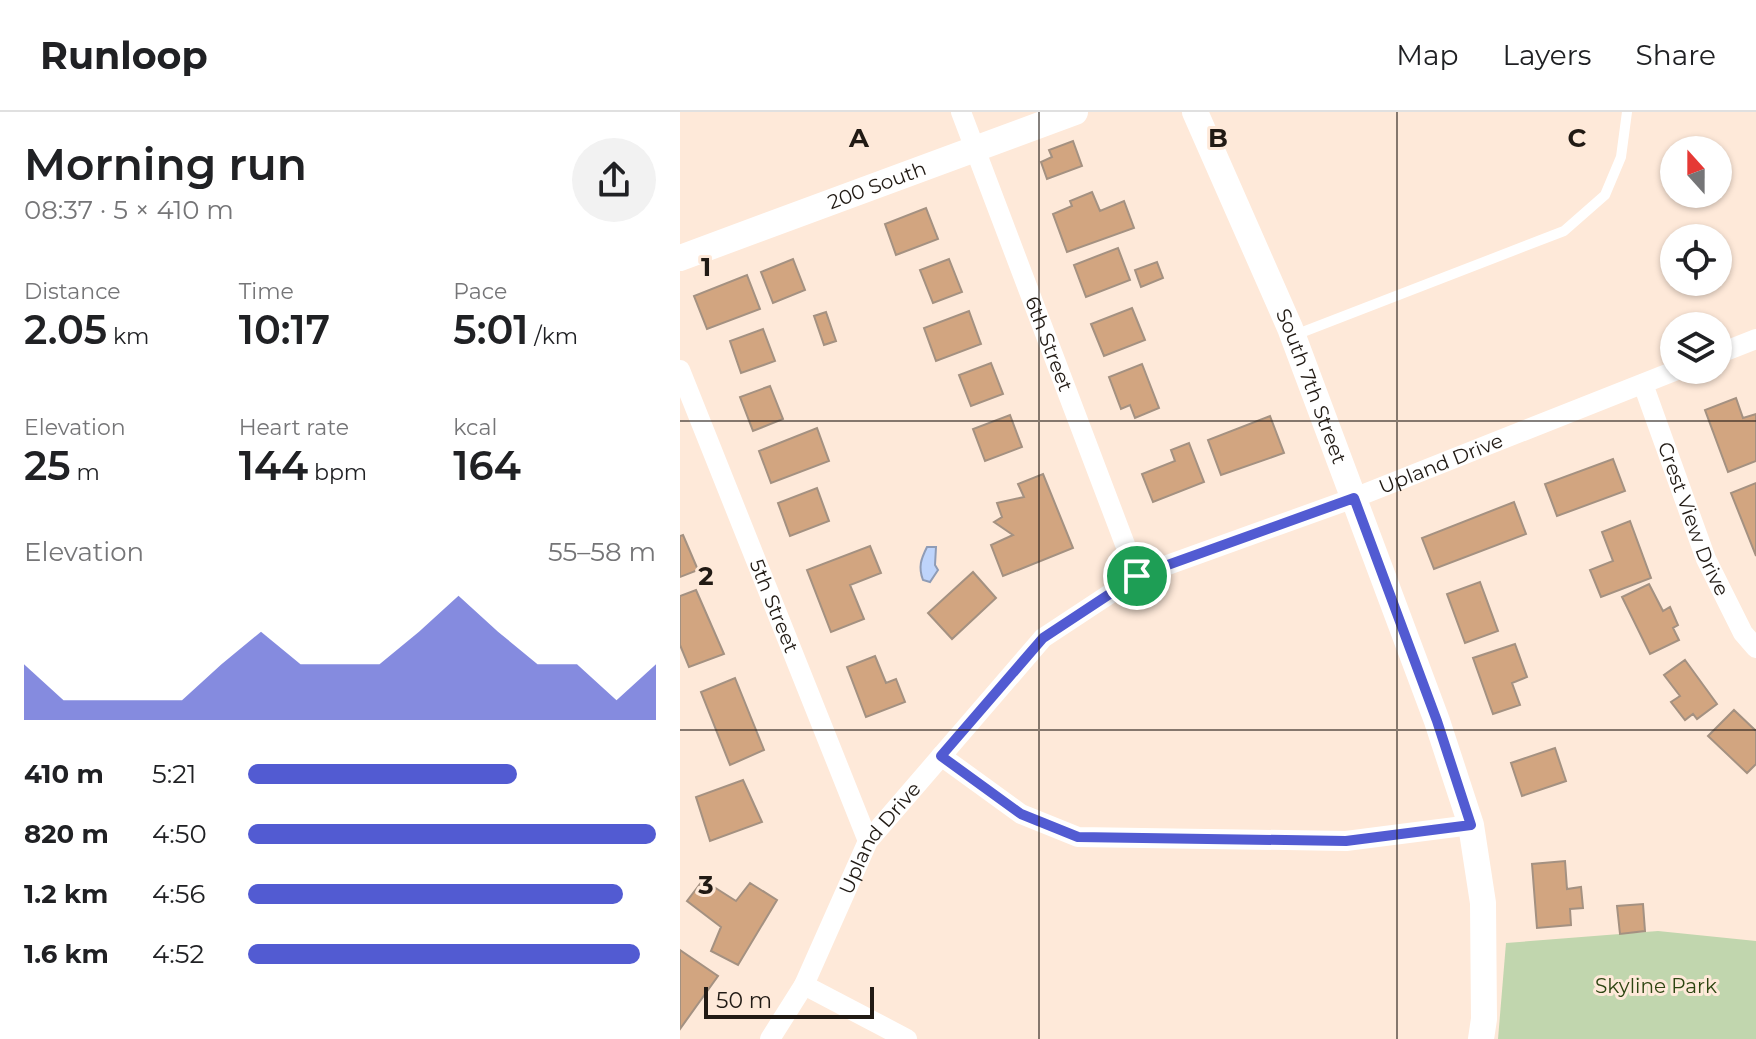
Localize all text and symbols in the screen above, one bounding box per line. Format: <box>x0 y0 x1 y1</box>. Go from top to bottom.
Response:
text: Runloop <box>40 32 208 79</box>
text: Map <box>1396 38 1459 72</box>
text: Layers <box>1503 38 1592 72</box>
text: Share <box>1636 38 1716 72</box>
text: A <box>848 122 870 154</box>
text: B <box>1208 122 1228 154</box>
text: C <box>1568 122 1587 154</box>
north arrow <box>1660 136 1732 208</box>
map controls <box>1660 136 1732 384</box>
text: Morning run <box>24 137 307 191</box>
button: share <box>572 138 656 222</box>
street label: 200 South <box>824 156 929 214</box>
text: 08:37 · 5 × 410 m <box>24 194 234 226</box>
button: locate <box>1660 224 1732 296</box>
text: 1 <box>701 251 711 283</box>
text: Distance <box>24 278 121 305</box>
text: Time <box>239 278 294 305</box>
text: Pace <box>453 278 507 305</box>
street label: 6th Street <box>1020 293 1078 395</box>
text: 2.05 <box>24 305 107 354</box>
text: 10:17 <box>239 305 330 354</box>
text: 5:01 <box>453 305 529 354</box>
street label: South 7th Street <box>1271 305 1352 467</box>
button: layers <box>1660 312 1732 384</box>
text: km <box>107 323 149 350</box>
text: /km <box>529 323 578 350</box>
text: Elevation <box>24 414 126 441</box>
text: Heart rate <box>239 414 349 441</box>
text: kcal <box>453 414 497 441</box>
street label: Upland Drive <box>1375 428 1506 499</box>
street label: Crest View Drive <box>1653 439 1734 600</box>
text: 25 <box>24 441 71 490</box>
text: 144 <box>239 441 308 490</box>
text: 164 <box>453 441 521 490</box>
text: m <box>71 459 100 486</box>
text: bpm <box>308 459 367 486</box>
text: Elevation <box>24 536 144 568</box>
text: 55–58 m <box>548 536 656 568</box>
pin <box>1103 542 1171 610</box>
icon: arrive <box>1115 554 1159 598</box>
street label: 5th Street <box>745 556 804 656</box>
text: 2 <box>698 560 714 592</box>
text: 410 m <box>24 758 104 790</box>
text: 5:21 <box>152 758 196 790</box>
street label: Upland Drive <box>834 777 926 898</box>
text: 820 m <box>24 818 109 850</box>
text: 4:50 <box>152 818 207 850</box>
text: 3 <box>697 869 714 901</box>
text: 1.2 km <box>24 878 108 910</box>
text: 4:56 <box>152 878 205 910</box>
text: 1.6 km <box>24 938 109 970</box>
text: 4:52 <box>152 938 204 970</box>
park label: Skyline Park <box>1595 974 1717 998</box>
scale bar <box>704 983 874 1019</box>
text: 50 m <box>716 987 772 1014</box>

